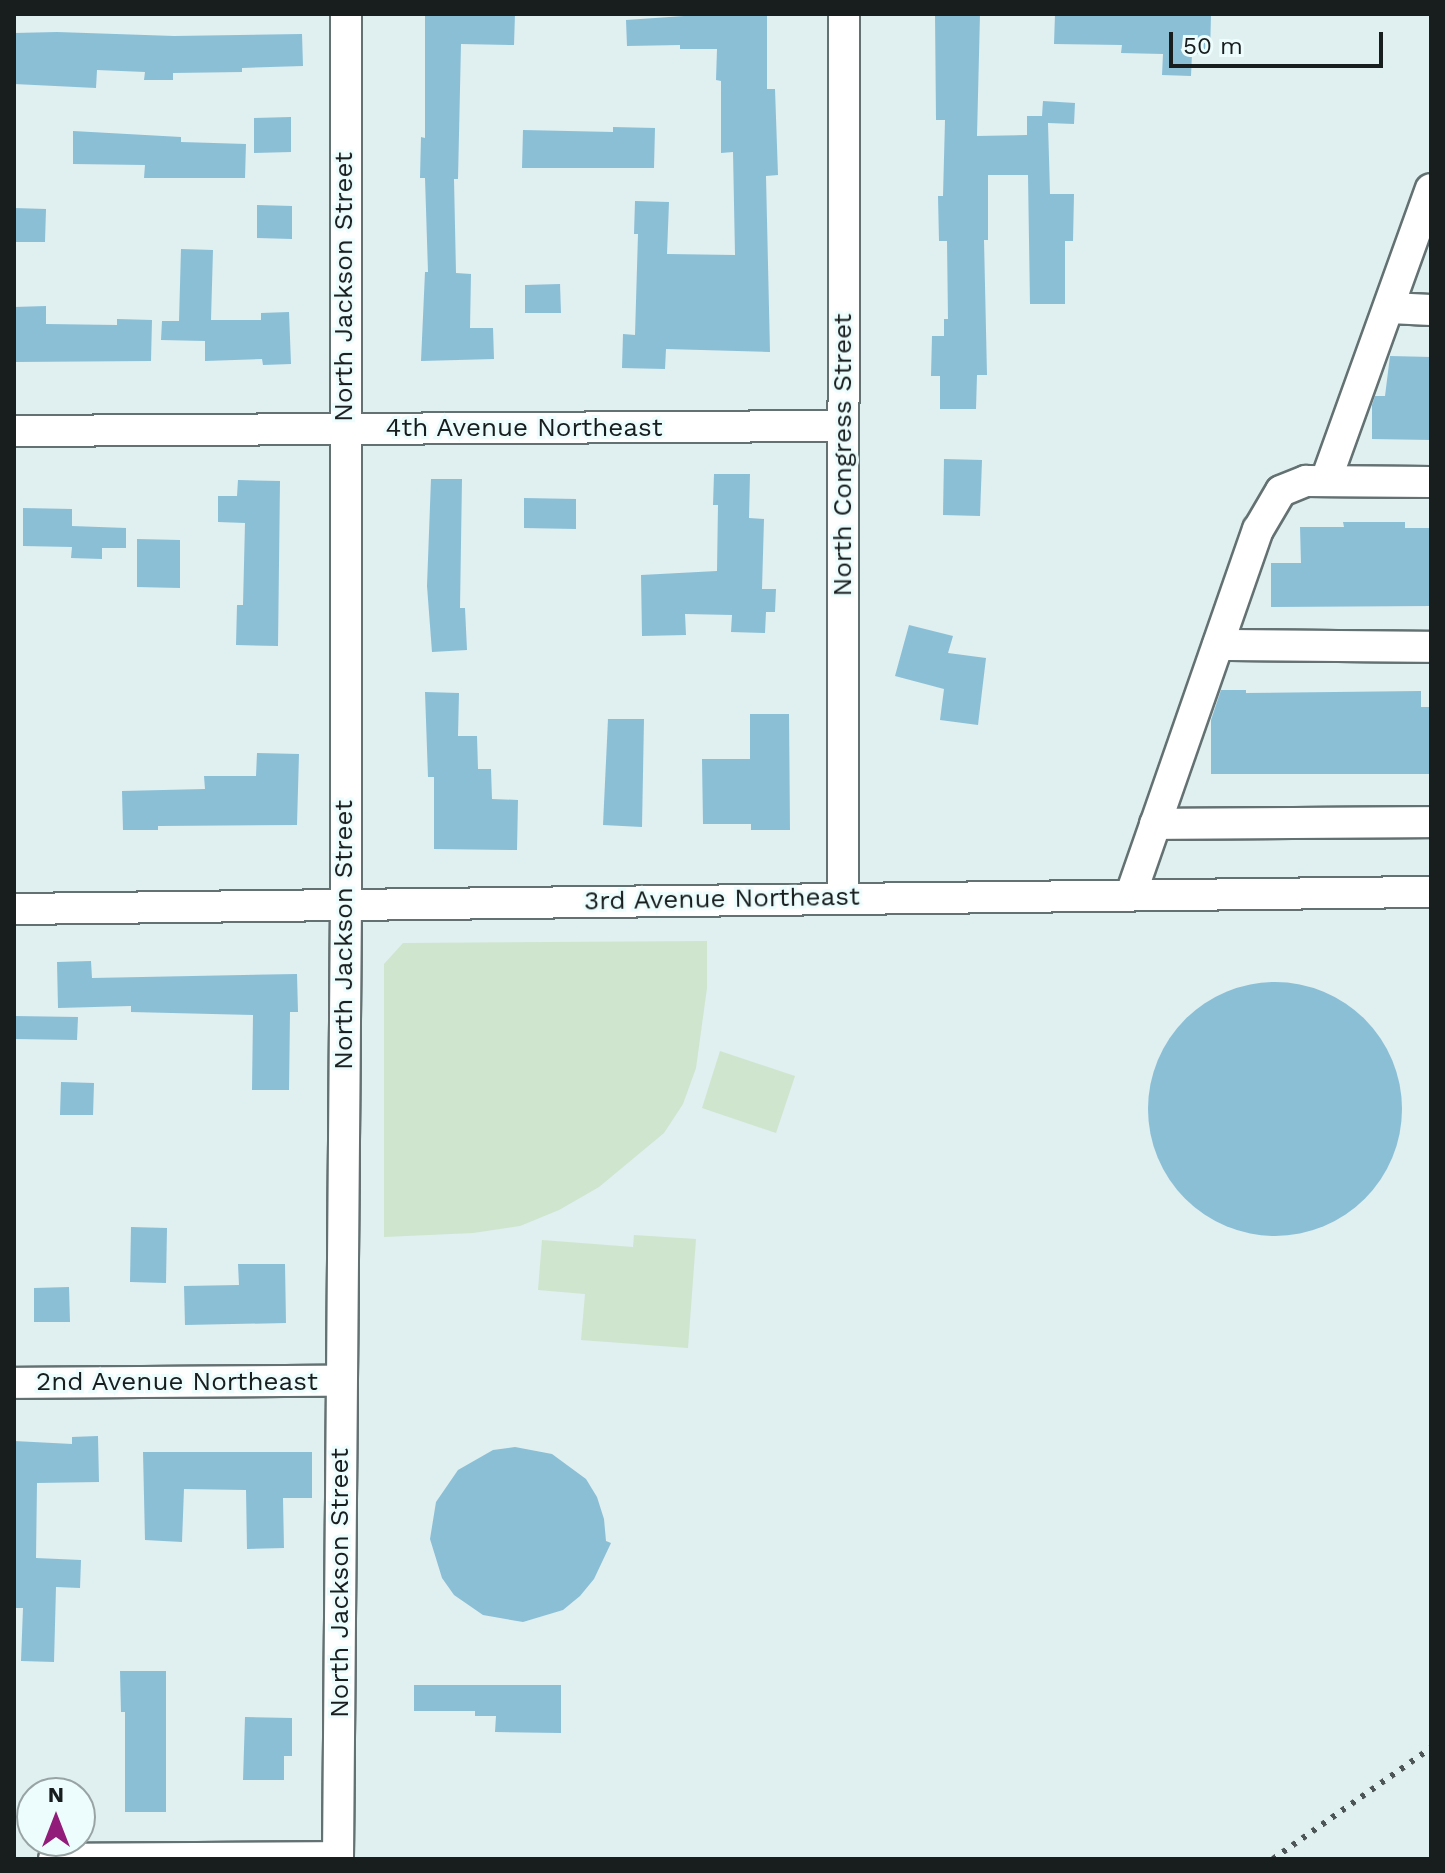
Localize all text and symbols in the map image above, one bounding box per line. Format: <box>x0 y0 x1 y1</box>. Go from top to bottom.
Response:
scale bar <box>1173 16 1387 66</box>
text: 50 m <box>1183 32 1243 60</box>
street label: North Jackson Street <box>328 152 360 422</box>
street label: North Congress Street <box>827 313 859 597</box>
street label: 4th Avenue Northeast <box>385 412 663 444</box>
street label: North Jackson Street <box>328 800 360 1070</box>
street label: 3rd Avenue Northeast <box>583 881 861 917</box>
street label: 2nd Avenue Northeast <box>36 1366 318 1398</box>
street label: North Jackson Street <box>324 1448 356 1718</box>
north arrow <box>16 1777 96 1857</box>
text: N <box>48 1782 64 1807</box>

